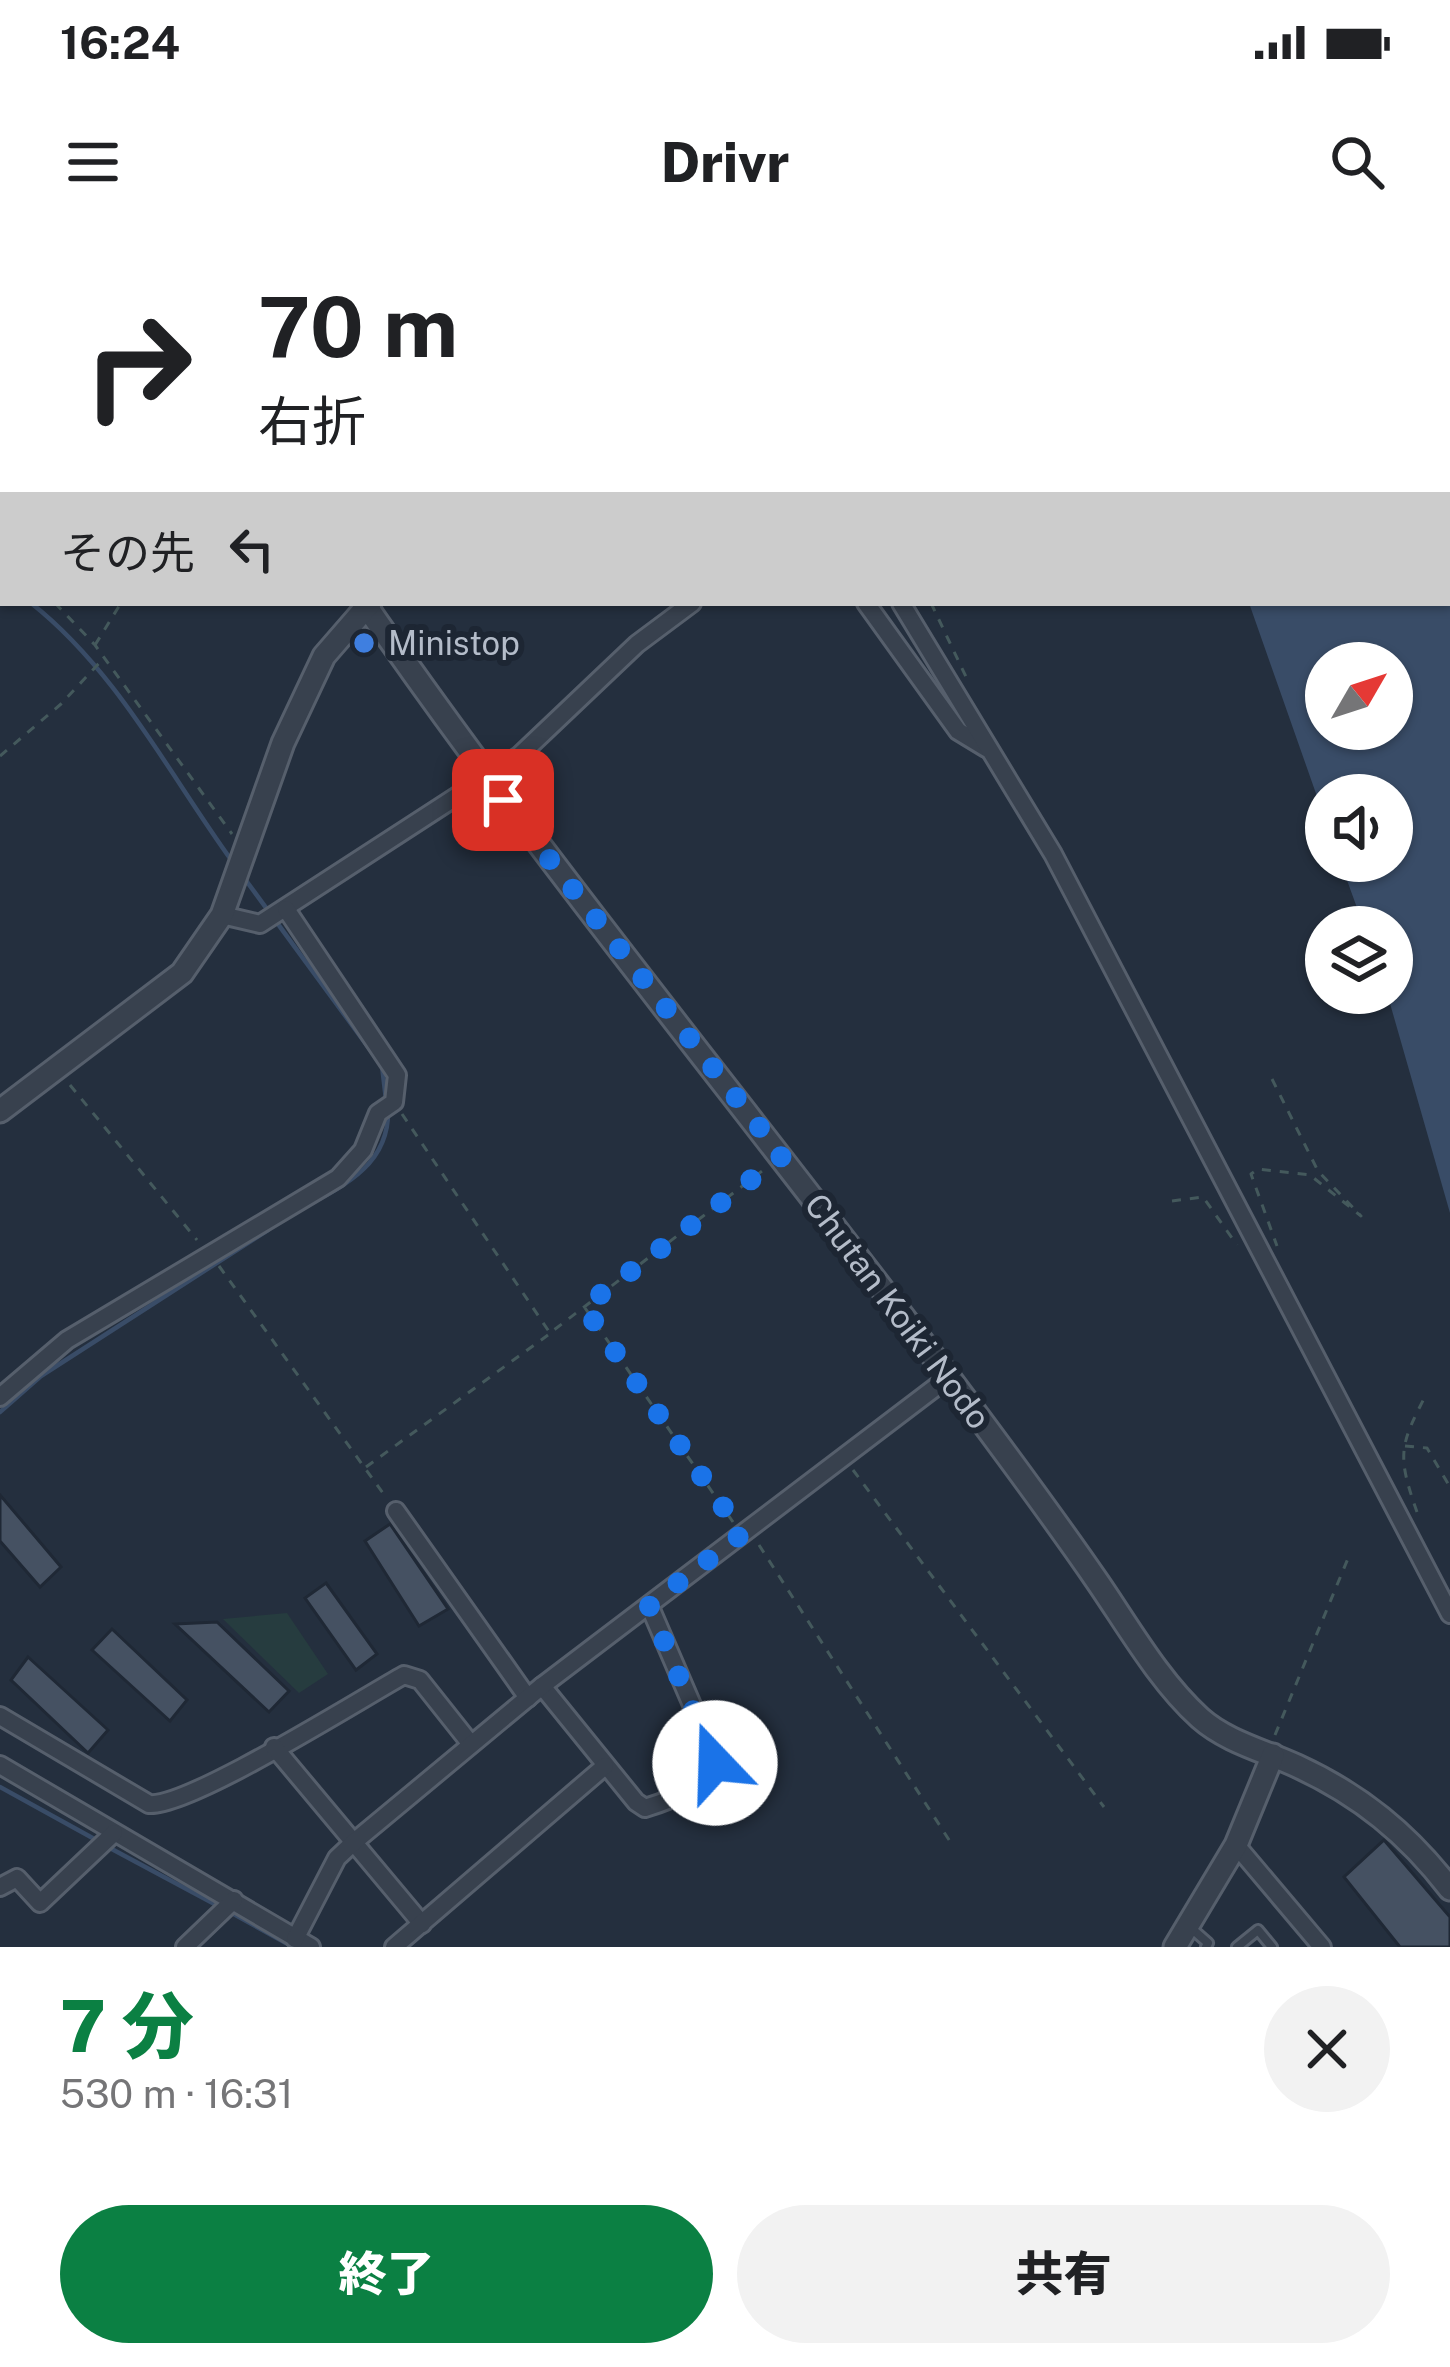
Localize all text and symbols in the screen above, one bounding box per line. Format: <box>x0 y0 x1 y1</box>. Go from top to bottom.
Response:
text: 16:24 <box>60 16 180 69</box>
icon: menu <box>60 129 126 195</box>
icon: search <box>1324 129 1390 195</box>
text: Drivr <box>661 131 789 194</box>
text: 70 m <box>258 277 458 376</box>
icon: right <box>60 288 216 444</box>
text: 右折 <box>258 390 366 453</box>
icon: left <box>219 516 285 582</box>
text: その先 <box>60 526 195 579</box>
place label: Ministop <box>388 624 520 662</box>
marker: Ministop <box>351 630 377 656</box>
north arrow <box>1305 642 1413 750</box>
map controls <box>1305 642 1413 1014</box>
pin <box>452 749 554 851</box>
icon: arrive <box>470 767 536 833</box>
button: sound <box>1305 774 1413 882</box>
button: layers <box>1305 906 1413 1014</box>
street label: Chutan Koiki Nodo <box>797 1186 999 1436</box>
position arrow <box>652 1700 778 1826</box>
text: 7 分 <box>60 1984 194 2068</box>
button: close <box>1264 1986 1390 2112</box>
text: 530 m · 16:31 <box>60 2071 293 2117</box>
button: 終了 <box>60 2205 713 2343</box>
button: 共有 <box>737 2205 1390 2343</box>

